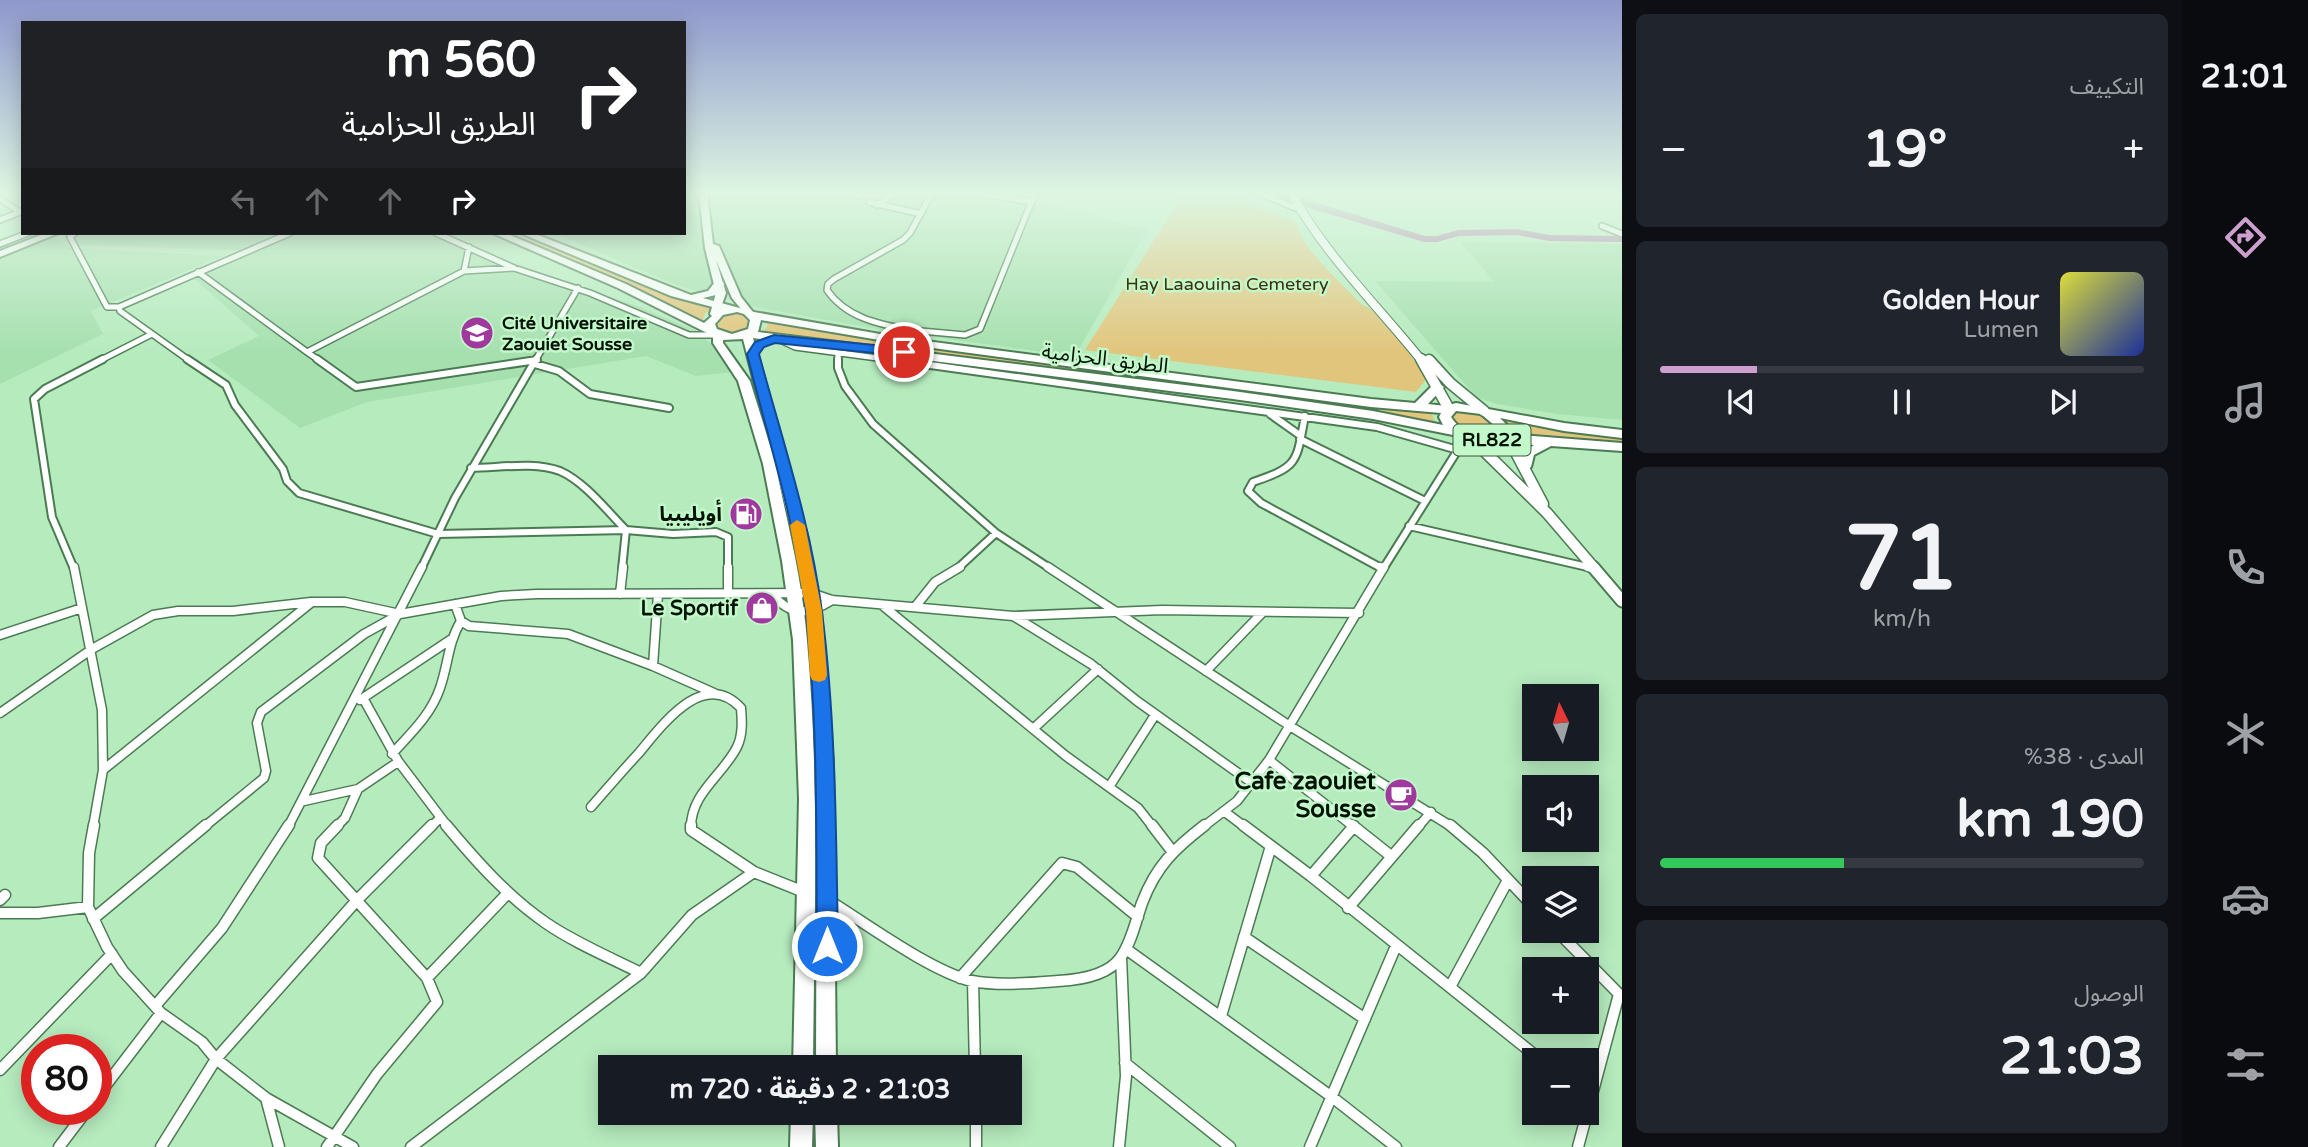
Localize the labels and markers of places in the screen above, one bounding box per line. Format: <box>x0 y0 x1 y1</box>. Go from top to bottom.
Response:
place label: Cité Universitaire Zaouiet Sousse <box>502 312 647 355</box>
school or university icon: Cité Universitaire Zaouiet Sousse <box>458 314 496 352</box>
pin <box>874 322 934 382</box>
fuel station icon: أويليبيا <box>727 495 765 533</box>
place label: أويليبيا <box>659 499 722 527</box>
shop icon: Le Sportif <box>743 589 781 627</box>
place label: Le Sportif <box>640 596 739 621</box>
place label: Cafe zaouiet Sousse <box>1234 767 1377 824</box>
cafe icon: Cafe zaouiet Sousse <box>1382 776 1420 814</box>

